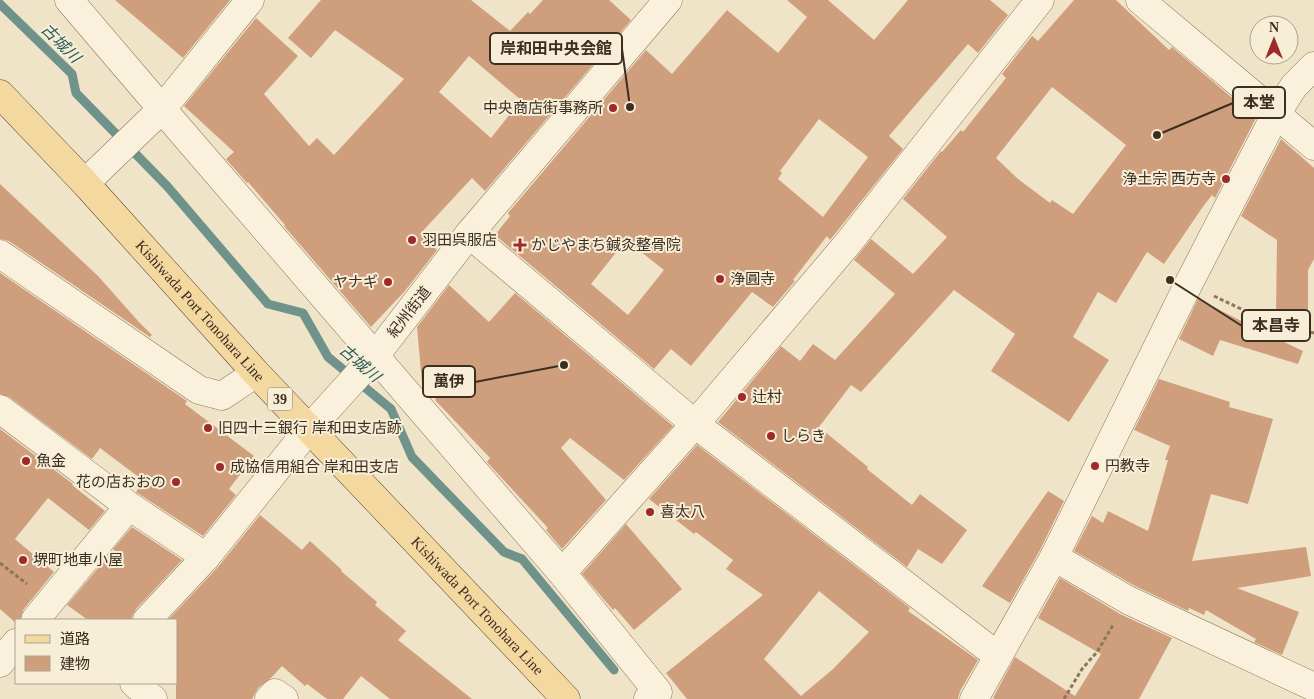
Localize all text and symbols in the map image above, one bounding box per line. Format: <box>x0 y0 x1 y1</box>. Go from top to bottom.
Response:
north arrow <box>1249 15 1299 65</box>
water label: 古城川 <box>38 20 85 67</box>
text: N <box>1269 20 1279 35</box>
callout: 岸和田中央会館 <box>490 33 622 64</box>
text: 岸和田中央会館 <box>500 40 612 57</box>
callout: 本堂 <box>1233 87 1285 118</box>
text: 本堂 <box>1243 94 1275 111</box>
place label: 中央商店街事務所 <box>483 100 603 116</box>
marker: 中央商店街事務所 <box>607 102 619 114</box>
place label: 浄土宗 西方寺 <box>1122 171 1216 187</box>
marker: 浄土宗 西方寺 <box>1220 173 1232 185</box>
place label: 羽田呉服店 <box>422 232 497 248</box>
marker: 羽田呉服店 <box>406 234 418 246</box>
street label: Kishiwada Port Tonohara Line <box>132 237 268 385</box>
place label: かじやまち鍼灸整骨院 <box>531 237 681 253</box>
marker: かじやまち鍼灸整骨院 <box>513 238 527 252</box>
place label: 浄圓寺 <box>730 271 775 287</box>
marker: 浄圓寺 <box>714 273 726 285</box>
place label: ヤナギ <box>333 274 378 290</box>
marker: ヤナギ <box>382 276 394 288</box>
street label: 紀州街道 <box>383 283 434 341</box>
callout: 本昌寺 <box>1242 310 1310 341</box>
text: 本昌寺 <box>1252 317 1300 334</box>
water label: 古城川 <box>336 341 385 386</box>
callout: 萬伊 <box>423 366 475 397</box>
text: 萬伊 <box>433 373 465 390</box>
road number: 39 <box>268 388 292 410</box>
place label: 辻村 <box>752 388 782 405</box>
marker: 辻村 <box>736 391 748 403</box>
place label: 旧四十三銀行 岸和田支店跡 <box>218 420 402 436</box>
marker: 旧四十三銀行 岸和田支店跡 <box>202 422 214 434</box>
place label: しらき <box>781 428 826 444</box>
marker: しらき <box>765 430 777 442</box>
place label: 魚金 <box>36 452 66 469</box>
marker: 魚金 <box>20 455 32 467</box>
place label: 成協信用組合 岸和田支店 <box>230 458 399 475</box>
place label: 円教寺 <box>1105 458 1150 474</box>
marker: 円教寺 <box>1089 460 1101 472</box>
marker: 成協信用組合 岸和田支店 <box>214 461 226 473</box>
place label: 花の店おおの <box>76 474 166 490</box>
marker: 花の店おおの <box>170 476 182 488</box>
place label: 喜太八 <box>660 504 705 520</box>
marker: 喜太八 <box>644 506 656 518</box>
street label: Kishiwada Port Tonohara Line <box>408 534 547 678</box>
place label: 堺町地車小屋 <box>33 552 123 568</box>
marker: 堺町地車小屋 <box>17 554 29 566</box>
legend <box>15 619 178 684</box>
text: 道路 <box>60 631 90 647</box>
text: 建物 <box>60 656 90 672</box>

